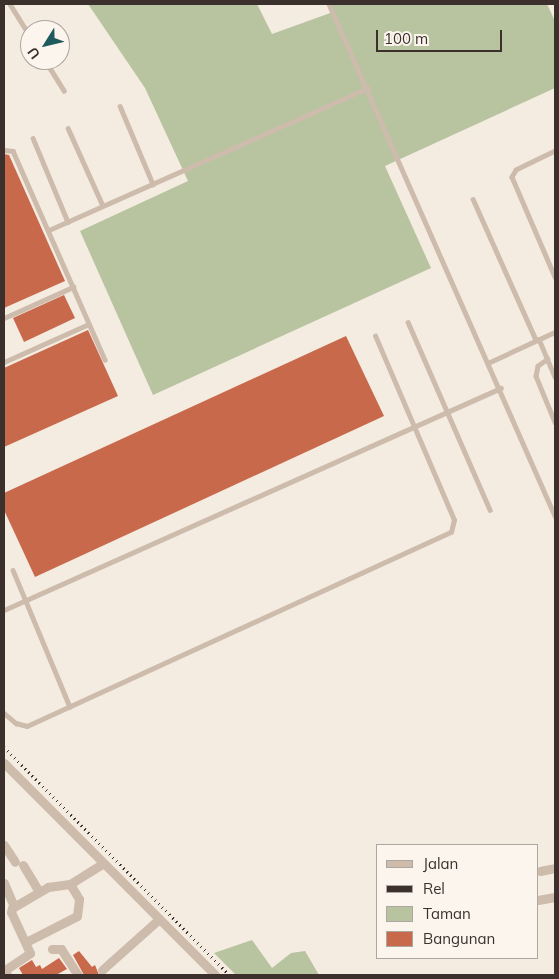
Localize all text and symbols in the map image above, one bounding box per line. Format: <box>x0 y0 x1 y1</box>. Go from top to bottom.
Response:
north arrow <box>20 20 70 70</box>
scale bar <box>379 20 505 52</box>
text: 100 m <box>384 29 428 48</box>
text: U <box>23 44 44 63</box>
legend <box>376 844 539 959</box>
text: Jalan <box>423 854 458 873</box>
text: Rel <box>423 879 445 898</box>
text: Taman <box>423 904 471 923</box>
text: Bangunan <box>423 929 495 948</box>

